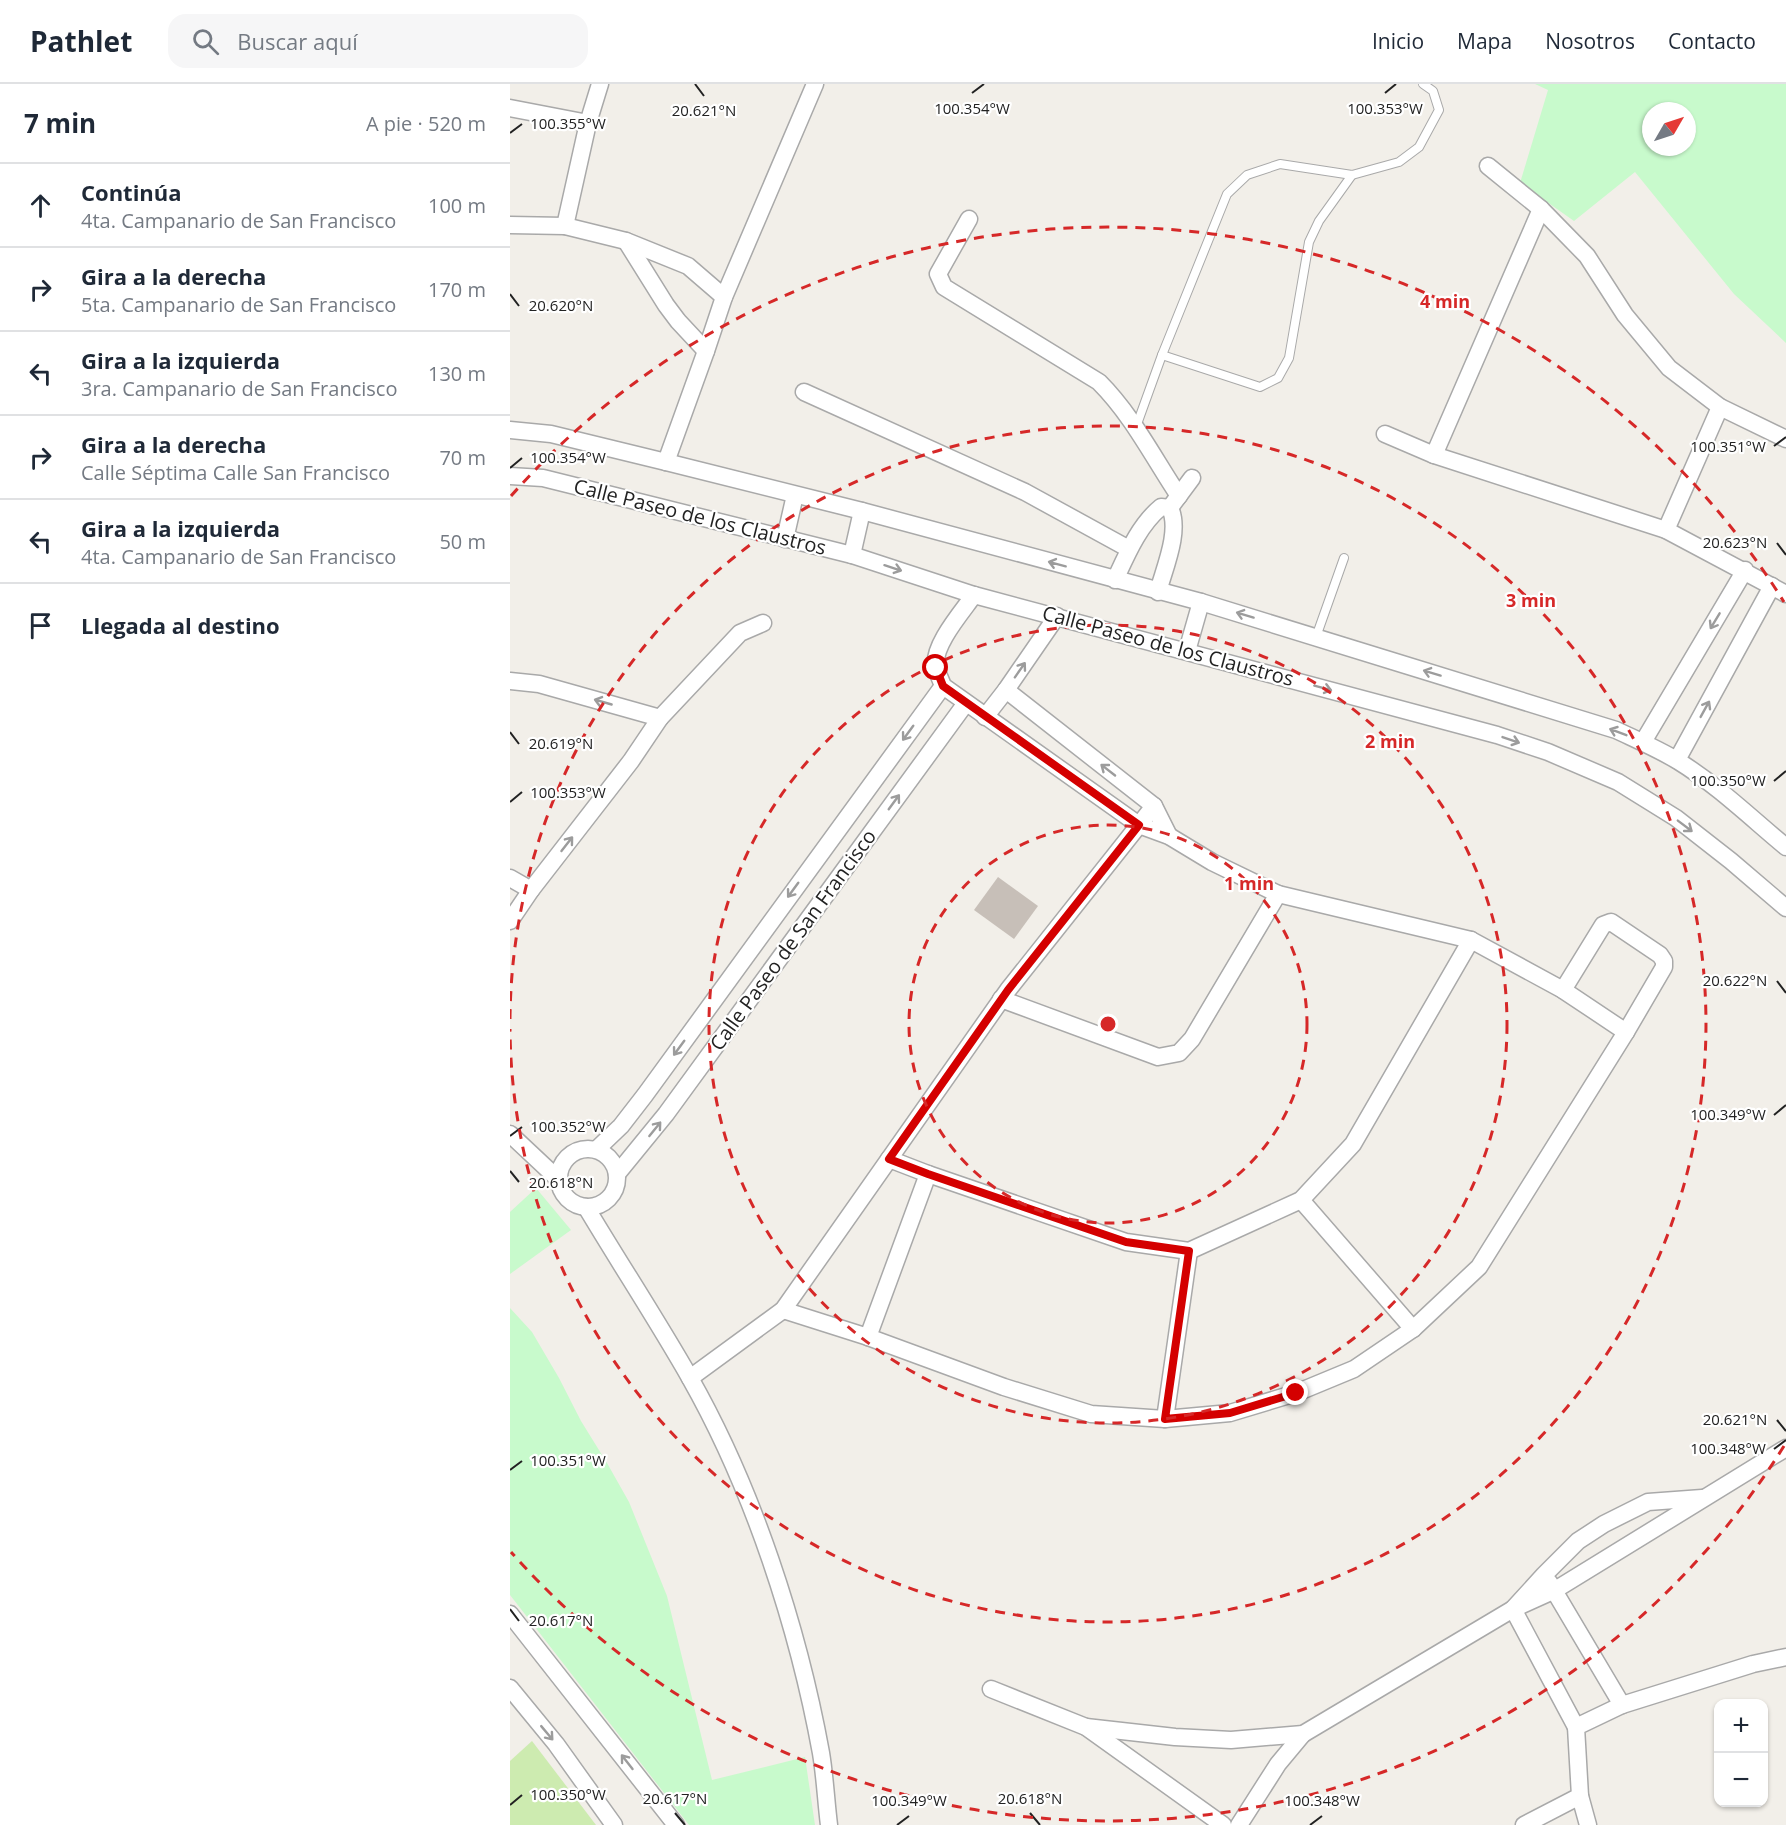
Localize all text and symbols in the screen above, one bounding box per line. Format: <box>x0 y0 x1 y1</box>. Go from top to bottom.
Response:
search box <box>168 14 588 68</box>
text: Pathlet <box>30 22 132 60</box>
icon: search <box>189 25 222 58</box>
text: Buscar aquí <box>237 26 358 56</box>
text: Inicio <box>1372 27 1424 55</box>
text: Mapa <box>1457 27 1512 55</box>
text: Nosotros <box>1545 27 1635 55</box>
text: Contacto <box>1668 27 1756 55</box>
text: 100.354°W <box>934 98 1010 118</box>
text: 100.353°W <box>1347 98 1423 118</box>
text: 20.621°N <box>672 100 736 120</box>
north arrow <box>1642 102 1696 156</box>
text: 7 min <box>24 105 96 141</box>
text: A pie · 520 m <box>366 110 486 137</box>
text: 100.355°W <box>530 113 606 133</box>
text: Continúa <box>81 177 182 207</box>
icon: ahead <box>24 189 57 222</box>
text: 100 m <box>428 192 486 219</box>
text: 4ta. Campanario de San Francisco <box>81 207 396 234</box>
text: Gira a la derecha <box>81 261 266 291</box>
icon: right <box>24 273 57 306</box>
text: 170 m <box>428 276 486 303</box>
text: 4 min <box>1420 289 1470 313</box>
text: 5ta. Campanario de San Francisco <box>81 291 396 318</box>
text: 20.620°N <box>529 295 593 315</box>
text: Gira a la izquierda <box>81 345 280 375</box>
icon: left <box>24 357 57 390</box>
text: 130 m <box>428 360 486 387</box>
text: 3ra. Campanario de San Francisco <box>81 375 397 402</box>
text: Gira a la derecha <box>81 429 266 459</box>
text: 100.351°W <box>1690 436 1766 456</box>
icon: right <box>24 441 57 474</box>
text: 70 m <box>439 444 486 471</box>
text: 100.354°W <box>530 447 606 467</box>
text: Calle Séptima Calle San Francisco <box>81 459 390 486</box>
street label: Calle Paseo de los Claustros <box>571 472 829 561</box>
text: Gira a la izquierda <box>81 513 280 543</box>
icon: left <box>24 525 57 558</box>
text: 50 m <box>439 528 486 555</box>
text: 20.623°N <box>1703 532 1767 552</box>
text: 4ta. Campanario de San Francisco <box>81 543 396 570</box>
one-way arrow <box>1048 558 1067 569</box>
one-way arrow <box>883 563 902 574</box>
text: 3 min <box>1506 588 1556 612</box>
street label: Calle Paseo de los Claustros <box>1039 599 1297 692</box>
icon: arrive <box>24 609 57 642</box>
one-way arrow <box>1236 609 1255 620</box>
text: Llegada al destino <box>81 610 280 640</box>
one-way arrow <box>1708 612 1720 629</box>
route start <box>922 654 948 680</box>
one-way arrow <box>1014 662 1026 678</box>
one-way arrow <box>1423 667 1442 678</box>
one-way arrow <box>1314 683 1333 694</box>
one-way arrow <box>594 696 613 708</box>
one-way arrow <box>1699 701 1711 718</box>
one-way arrow <box>902 724 914 740</box>
one-way arrow <box>1609 725 1627 736</box>
text: 2 min <box>1365 729 1415 753</box>
text: 20.619°N <box>529 733 593 753</box>
one-way arrow <box>1501 735 1520 746</box>
one-way arrow <box>1100 763 1116 776</box>
text: 100.350°W <box>1690 770 1766 790</box>
text: 100.353°W <box>530 782 606 802</box>
one-way arrow <box>887 794 900 810</box>
one-way arrow <box>1677 819 1693 832</box>
street label: Calle Paseo de San Francisco <box>703 824 882 1056</box>
one-way arrow <box>560 836 573 852</box>
text: 1 min <box>1224 871 1274 895</box>
one-way arrow <box>787 882 800 898</box>
text: 20.622°N <box>1703 970 1767 990</box>
centre of rings <box>1098 1014 1118 1034</box>
one-way arrow <box>673 1040 685 1056</box>
text: 100.349°W <box>1690 1104 1766 1124</box>
text: 100.352°W <box>530 1116 606 1136</box>
one-way arrow <box>648 1121 661 1137</box>
text: 20.618°N <box>529 1172 593 1192</box>
route end <box>1282 1379 1308 1405</box>
text: 20.621°N <box>1703 1409 1767 1429</box>
text: 100.348°W <box>1690 1438 1766 1458</box>
text: 100.351°W <box>530 1450 606 1470</box>
text: 20.617°N <box>529 1610 593 1630</box>
map controls <box>1714 1699 1768 1807</box>
button: + <box>1714 1699 1768 1753</box>
one-way arrow <box>541 1725 554 1741</box>
button: − <box>1714 1753 1768 1807</box>
one-way arrow <box>621 1754 634 1770</box>
text: 100.350°W <box>530 1784 606 1804</box>
text: 20.617°N <box>643 1788 707 1808</box>
text: 20.618°N <box>998 1788 1062 1808</box>
text: 100.349°W <box>871 1790 947 1810</box>
text: 100.348°W <box>1284 1790 1360 1810</box>

